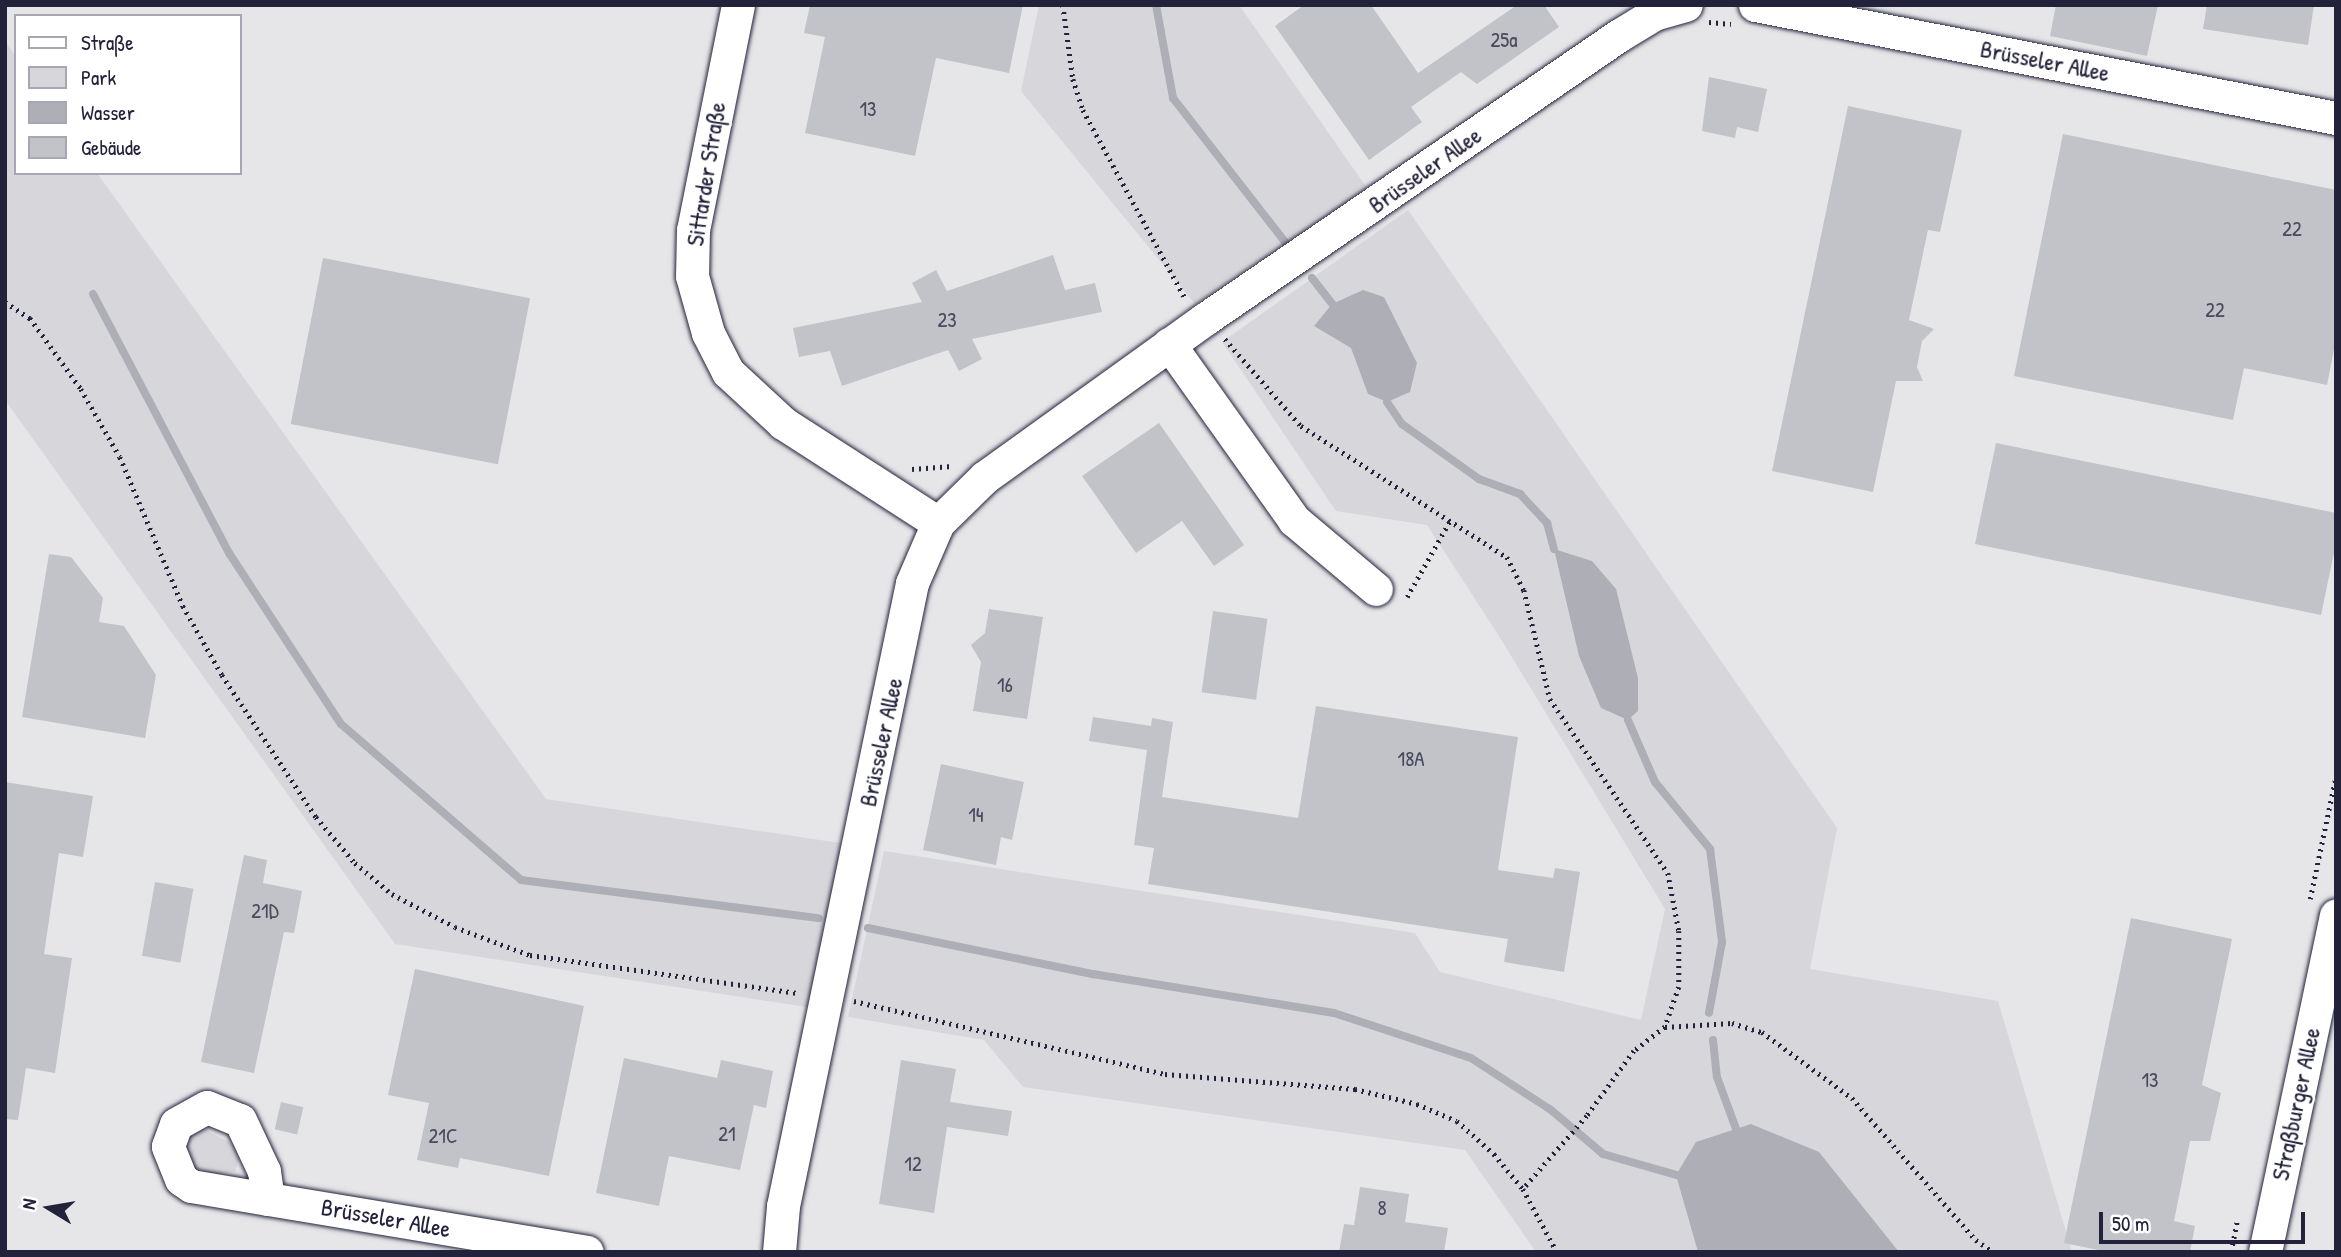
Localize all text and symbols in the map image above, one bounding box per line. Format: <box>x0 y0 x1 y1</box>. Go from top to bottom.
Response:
legend <box>14 14 242 175</box>
house number: 25a <box>1491 27 1517 53</box>
text: Straße <box>81 28 134 57</box>
street label: Brüsseler Allee <box>1978 34 2112 88</box>
text: Park <box>81 63 116 92</box>
house number: 13 <box>859 96 877 122</box>
text: Wasser <box>81 98 135 127</box>
street label: Sittarder Straße <box>680 100 732 248</box>
street label: Brüsseler Allee <box>1363 121 1487 219</box>
text: Gebäude <box>81 133 141 162</box>
house number: 22 <box>2282 216 2302 242</box>
house number: 22 <box>2205 297 2225 323</box>
house number: 23 <box>937 307 957 333</box>
house number: 16 <box>997 672 1013 698</box>
street label: Brüsseler Allee <box>853 675 909 809</box>
house number: 18A <box>1398 746 1424 772</box>
house number: 14 <box>968 802 984 828</box>
house number: 21D <box>251 898 279 924</box>
street label: Straßburger Allee <box>2266 1025 2326 1183</box>
house number: 13 <box>2141 1067 2159 1093</box>
house number: 21 <box>718 1121 736 1147</box>
house number: 21C <box>429 1123 457 1149</box>
house number: 12 <box>904 1151 922 1177</box>
north arrow <box>14 1173 84 1243</box>
street label: Brüsseler Allee <box>319 1192 453 1244</box>
house number: 8 <box>1377 1195 1387 1221</box>
text: N <box>15 1197 42 1211</box>
scale bar <box>2103 1198 2310 1242</box>
text: 50 m <box>2112 1209 2149 1238</box>

